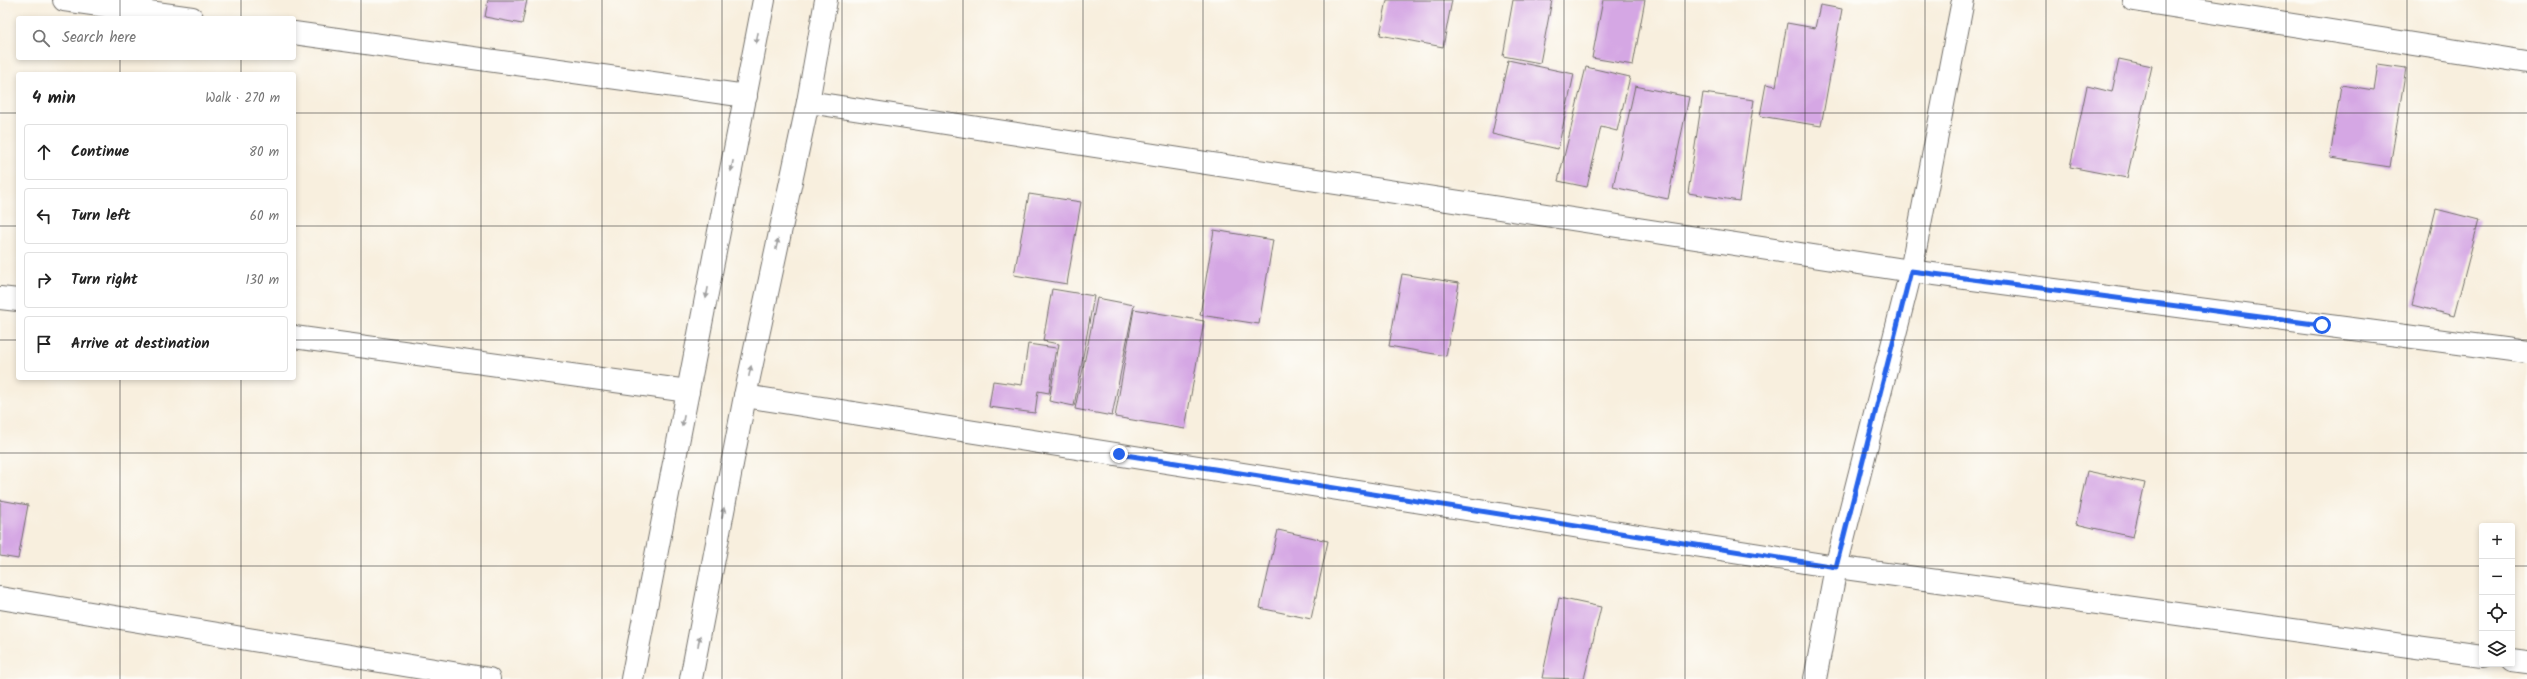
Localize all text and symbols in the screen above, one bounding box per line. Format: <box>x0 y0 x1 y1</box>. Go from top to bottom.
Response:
search box <box>16 16 296 60</box>
text: Search here <box>62 26 136 50</box>
icon: search <box>30 27 52 49</box>
one-way arrow <box>754 32 760 44</box>
text: 4 min <box>32 85 76 112</box>
text: Walk · 270 m <box>205 88 280 109</box>
text: Continue <box>71 140 129 164</box>
icon: ahead <box>33 141 55 163</box>
text: 80 m <box>249 142 279 163</box>
one-way arrow <box>729 160 735 172</box>
text: Turn left <box>71 204 131 228</box>
icon: left <box>33 205 55 227</box>
text: 60 m <box>250 206 279 227</box>
one-way arrow <box>775 238 781 251</box>
text: Turn right <box>71 268 138 292</box>
icon: right <box>33 269 55 291</box>
text: 130 m <box>245 270 279 291</box>
one-way arrow <box>704 287 710 300</box>
route start <box>2313 316 2331 334</box>
text: Arrive at destination <box>71 332 210 356</box>
icon: arrive <box>33 333 55 355</box>
one-way arrow <box>747 365 753 378</box>
one-way arrow <box>679 415 685 427</box>
route end <box>1110 445 1128 463</box>
one-way arrow <box>720 507 726 519</box>
map controls <box>2479 523 2515 667</box>
button: + <box>2479 523 2515 559</box>
button: − <box>2479 559 2515 595</box>
button: locate <box>2479 595 2515 631</box>
button: layers <box>2479 631 2515 667</box>
one-way arrow <box>696 635 702 647</box>

